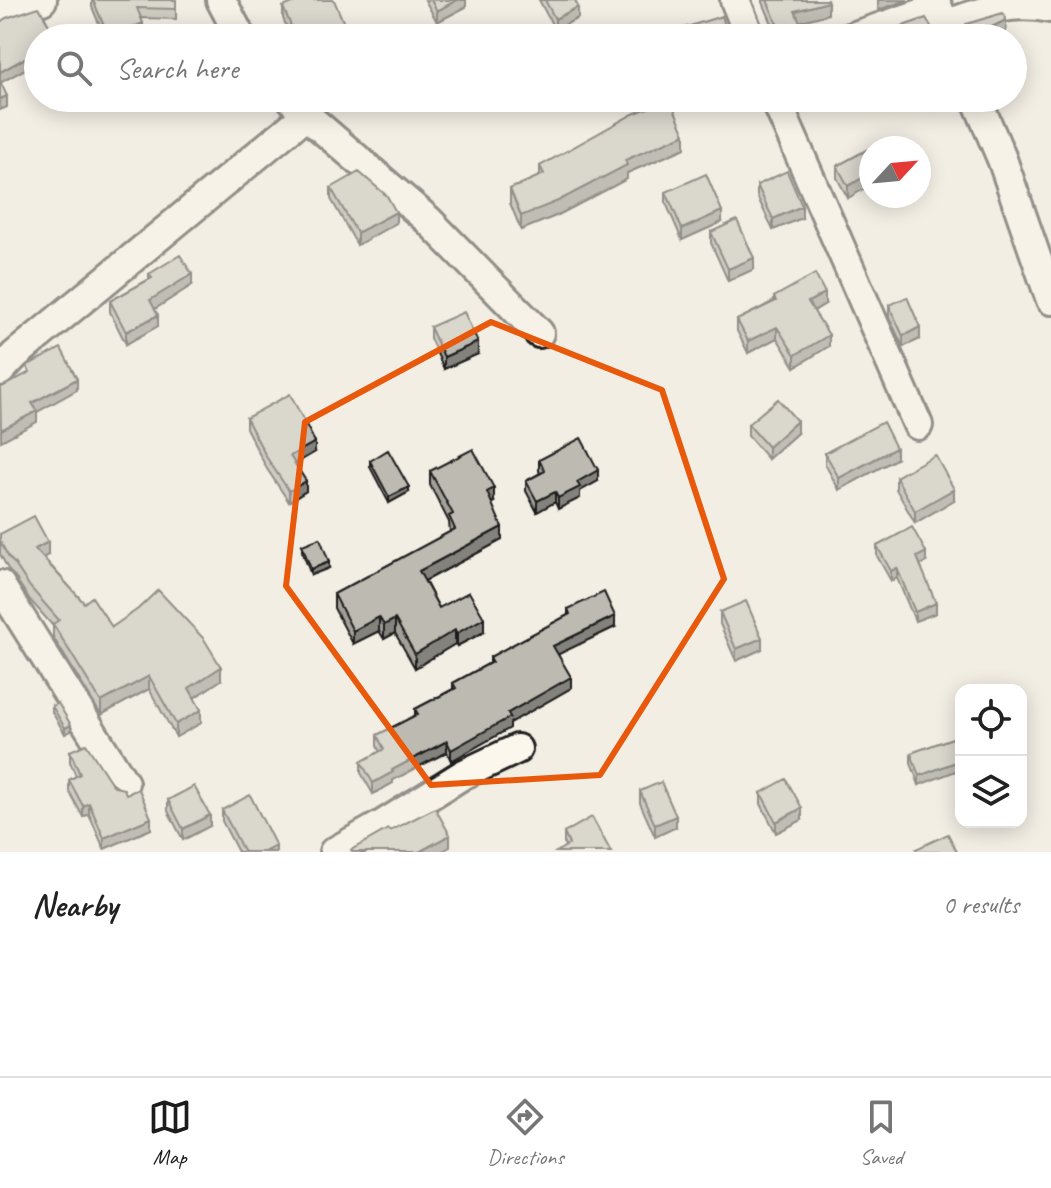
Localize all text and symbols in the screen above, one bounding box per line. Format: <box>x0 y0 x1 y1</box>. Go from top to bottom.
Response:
search box <box>24 24 1027 112</box>
icon: search <box>52 46 96 90</box>
text: Search here <box>116 49 238 87</box>
north arrow <box>859 136 931 208</box>
map controls <box>955 684 1027 828</box>
button: locate <box>955 684 1027 756</box>
button: layers <box>955 756 1027 828</box>
text: Nearby <box>32 883 118 926</box>
text: 0 results <box>943 888 1019 921</box>
tab: Map <box>148 1095 192 1171</box>
tab: Directions <box>487 1095 564 1171</box>
tab: Saved <box>859 1095 903 1171</box>

